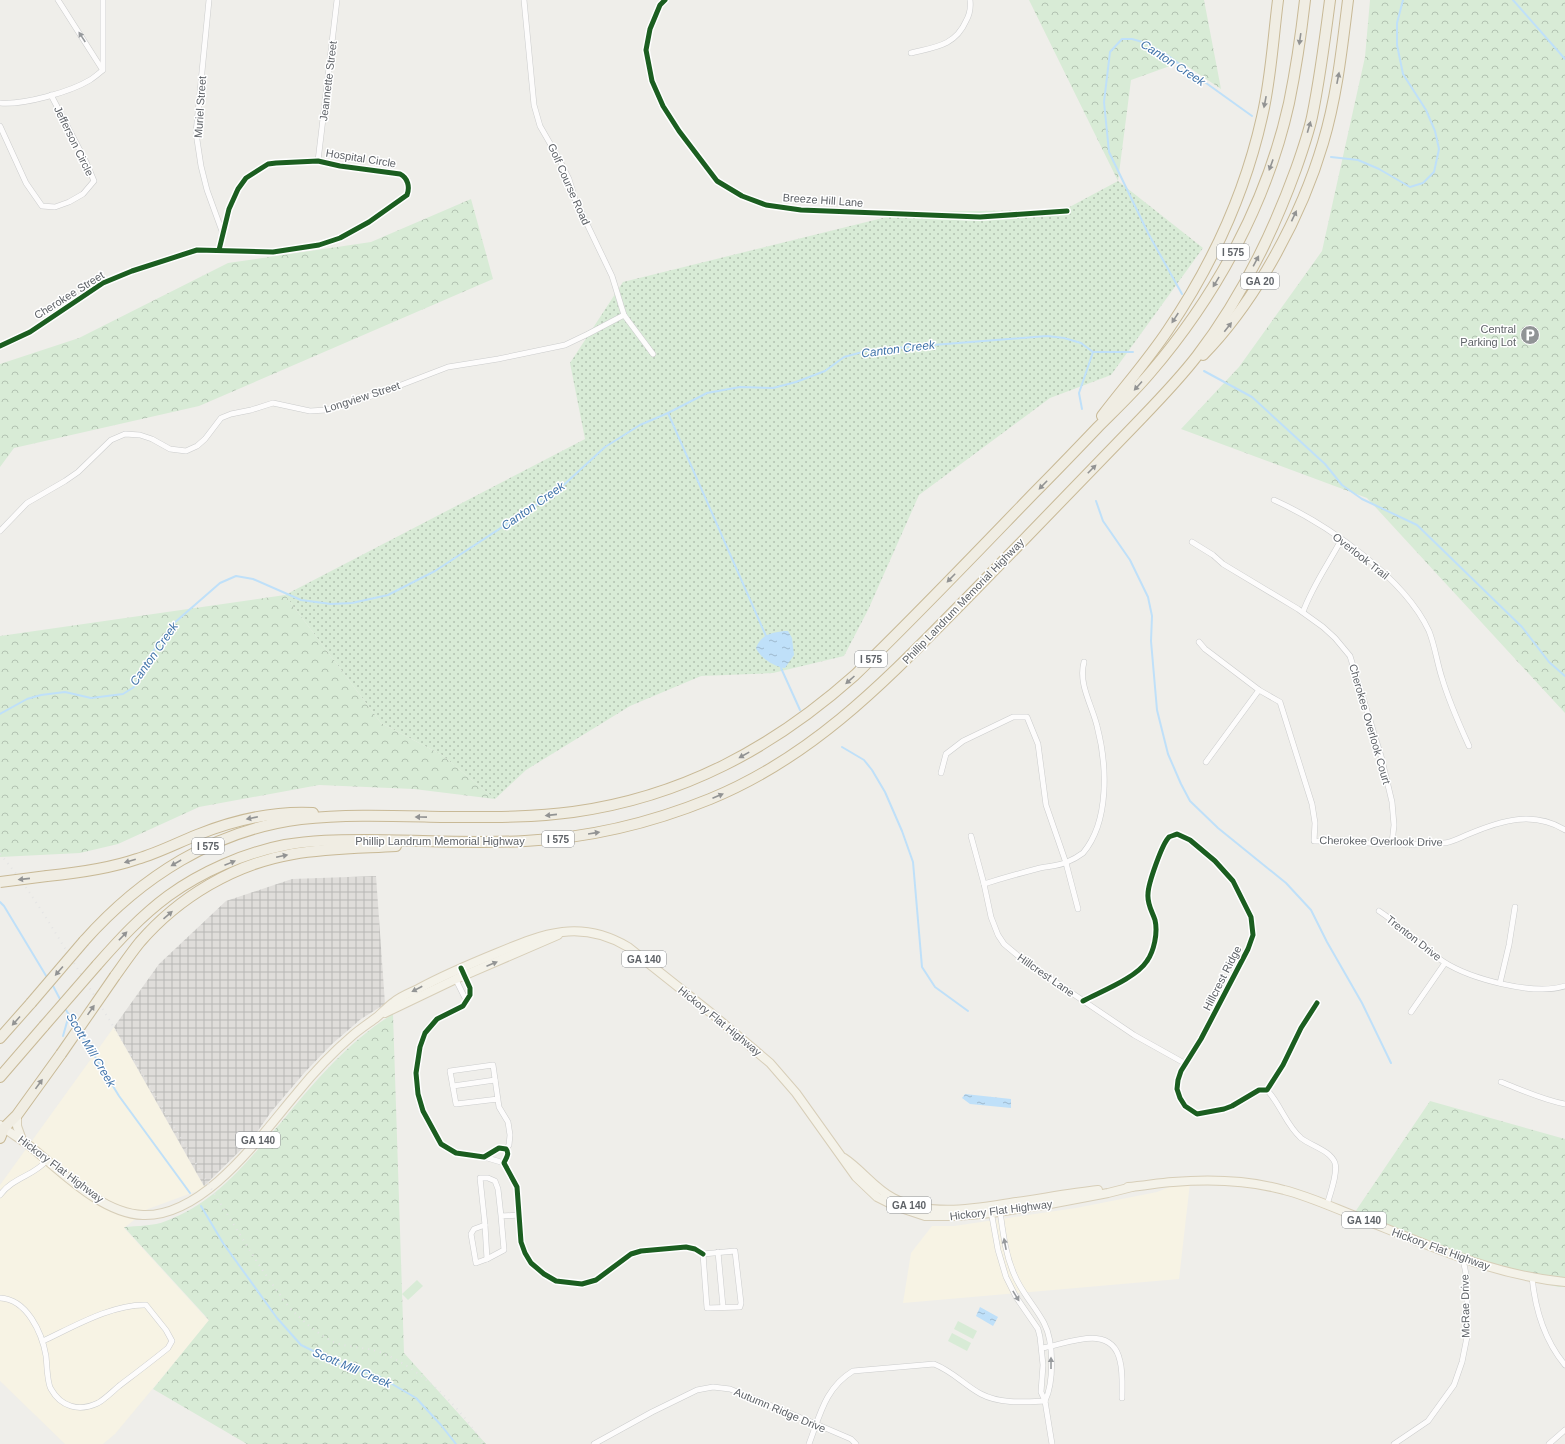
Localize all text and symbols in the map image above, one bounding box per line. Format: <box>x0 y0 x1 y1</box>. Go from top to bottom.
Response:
one-way arrow <box>78 31 85 43</box>
one-way arrow <box>1297 33 1303 45</box>
water label: Canton Creek <box>1138 37 1209 90</box>
street label: Jeannette Street <box>317 40 339 122</box>
one-way arrow <box>1335 72 1341 84</box>
street label: Muriel Street <box>192 75 208 139</box>
one-way arrow <box>1262 96 1268 109</box>
street label: Jefferson Circle <box>52 104 96 178</box>
one-way arrow <box>1306 121 1312 133</box>
street label: Golf Course Road <box>546 141 592 227</box>
street label: Hospital Circle <box>325 147 397 169</box>
one-way arrow <box>1268 159 1274 171</box>
street label: Breeze Hill Lane <box>782 191 864 209</box>
one-way arrow <box>1291 210 1297 221</box>
road number: I 575 <box>1217 244 1249 260</box>
one-way arrow <box>1253 255 1259 266</box>
street label: Cherokee Street <box>32 269 106 321</box>
road number: GA 20 <box>1241 273 1279 289</box>
one-way arrow <box>1212 276 1219 288</box>
one-way arrow <box>1172 313 1179 324</box>
one-way arrow <box>1223 321 1232 332</box>
place label: Central Parking Lot <box>1460 323 1516 348</box>
parking icon: Central Parking Lot <box>1519 324 1541 346</box>
water label: Canton Creek <box>860 337 937 360</box>
street label: Longview Street <box>323 379 401 415</box>
one-way arrow <box>1134 382 1143 391</box>
one-way arrow <box>1087 464 1097 474</box>
water label: Canton Creek <box>499 478 568 533</box>
one-way arrow <box>1038 480 1047 490</box>
street label: Overlook Trail <box>1331 530 1391 582</box>
street label: Phillip Landrum Memorial Highway <box>900 536 1026 666</box>
one-way arrow <box>947 573 956 583</box>
water label: Canton Creek <box>127 619 182 688</box>
road number: I 575 <box>855 651 887 667</box>
street label: Cherokee Overlook Court <box>1347 662 1393 786</box>
one-way arrow <box>845 675 855 684</box>
one-way arrow <box>738 752 750 758</box>
one-way arrow <box>713 792 725 798</box>
one-way arrow <box>544 811 557 818</box>
one-way arrow <box>415 813 427 820</box>
one-way arrow <box>246 815 259 821</box>
one-way arrow <box>588 830 600 836</box>
road number: I 575 <box>542 831 574 847</box>
street label: Cherokee Overlook Drive <box>1319 834 1443 848</box>
street label: Phillip Landrum Memorial Highway <box>355 835 525 847</box>
road number: I 575 <box>192 838 224 854</box>
one-way arrow <box>276 853 288 859</box>
one-way arrow <box>124 859 137 865</box>
one-way arrow <box>170 859 182 866</box>
one-way arrow <box>224 859 236 865</box>
one-way arrow <box>17 876 30 882</box>
one-way arrow <box>163 911 172 920</box>
street label: Trenton Drive <box>1384 913 1444 963</box>
one-way arrow <box>118 931 128 941</box>
street label: Hillcrest Ridge <box>1201 944 1243 1012</box>
road number: GA 140 <box>622 951 666 967</box>
street label: Hillcrest Lane <box>1015 951 1077 999</box>
one-way arrow <box>486 961 497 967</box>
one-way arrow <box>54 966 63 976</box>
street label: Hickory Flat Highway <box>676 984 764 1058</box>
one-way arrow <box>411 986 423 992</box>
one-way arrow <box>87 1005 95 1015</box>
water label: Scott Mill Creek <box>63 1010 119 1090</box>
one-way arrow <box>11 1015 20 1026</box>
one-way arrow <box>35 1079 43 1090</box>
road number: GA 140 <box>236 1132 280 1148</box>
street label: Hickory Flat Highway <box>16 1133 106 1205</box>
road number: GA 140 <box>887 1197 931 1213</box>
street label: Hickory Flat Highway <box>949 1198 1053 1222</box>
road number: GA 140 <box>1342 1212 1386 1228</box>
street label: Hickory Flat Highway <box>1390 1226 1492 1272</box>
one-way arrow <box>1002 1238 1008 1250</box>
street label: McRae Drive <box>1458 1274 1472 1338</box>
one-way arrow <box>1013 1290 1020 1302</box>
water label: Scott Mill Creek <box>311 1345 394 1391</box>
one-way arrow <box>1048 1356 1054 1369</box>
street label: Autumn Ridge Drive <box>732 1385 828 1435</box>

